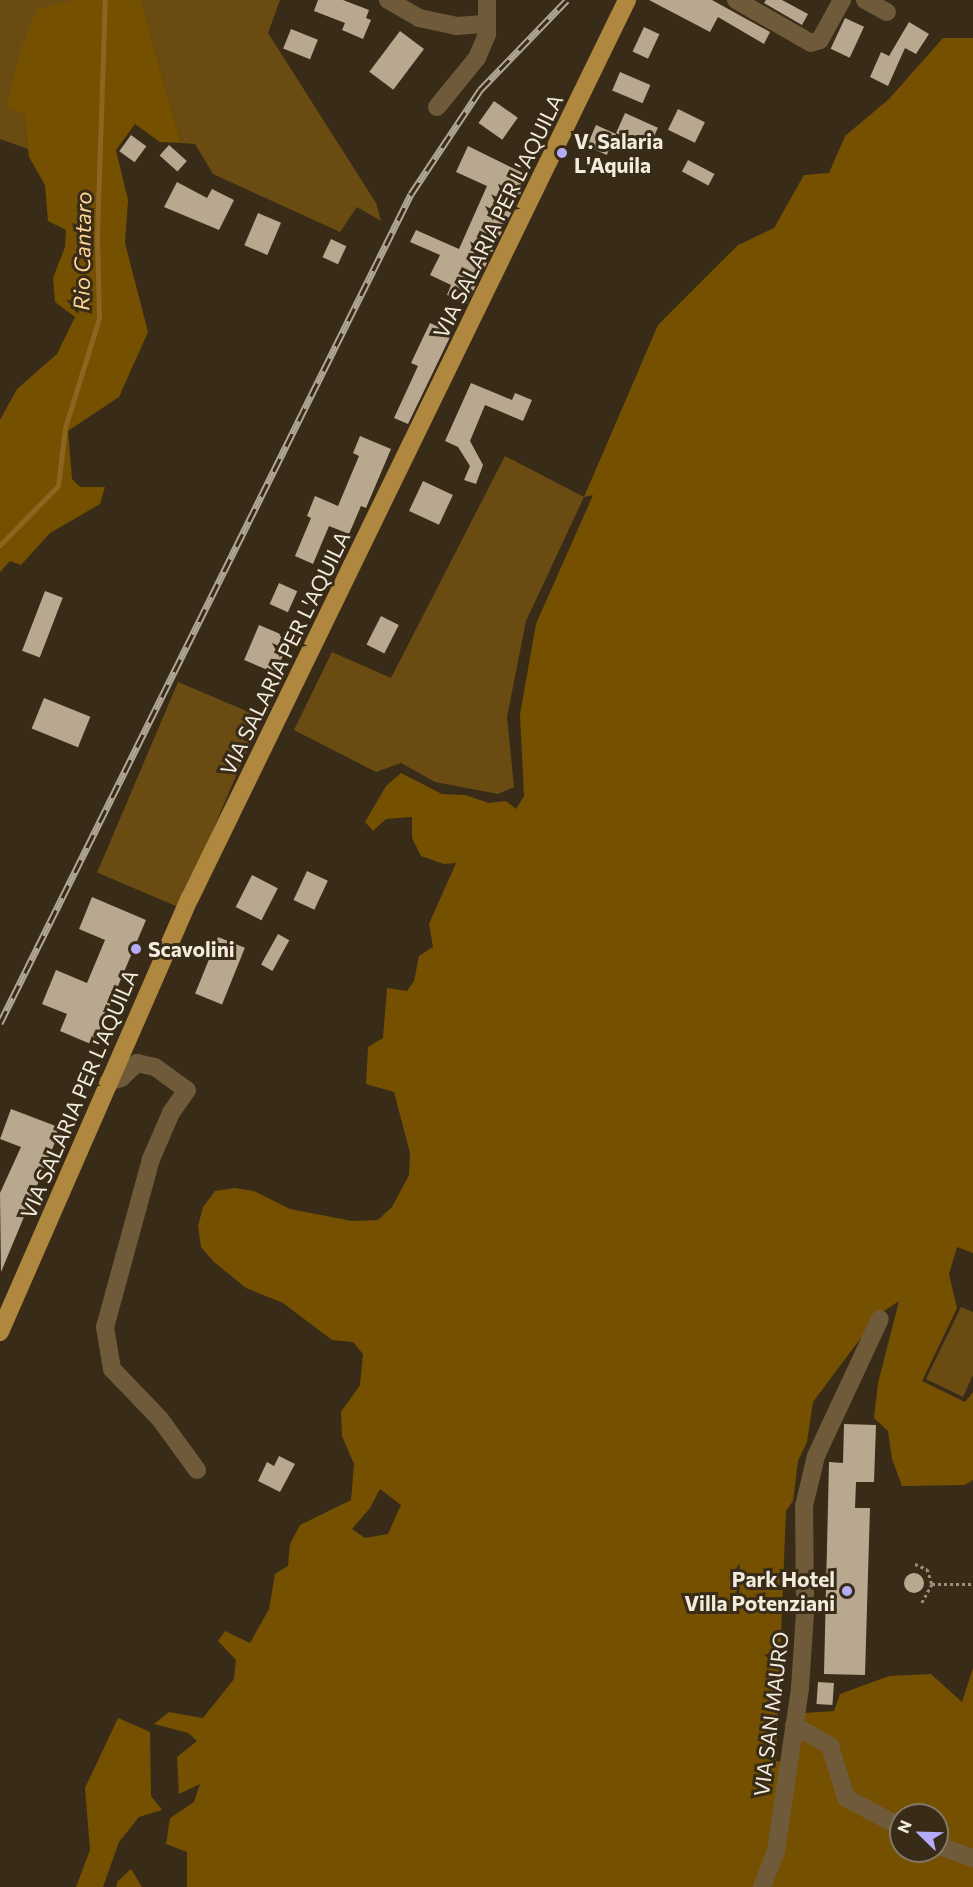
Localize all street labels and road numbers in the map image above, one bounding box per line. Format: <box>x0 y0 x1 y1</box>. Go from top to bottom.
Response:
street label: VIA SALARIA PER L'AQUILA <box>428 90 568 342</box>
street label: VIA SALARIA PER L'AQUILA <box>215 527 355 779</box>
street label: VIA SALARIA PER L'AQUILA <box>15 966 143 1222</box>
street label: VIA SAN MAURO <box>748 1630 794 1798</box>

